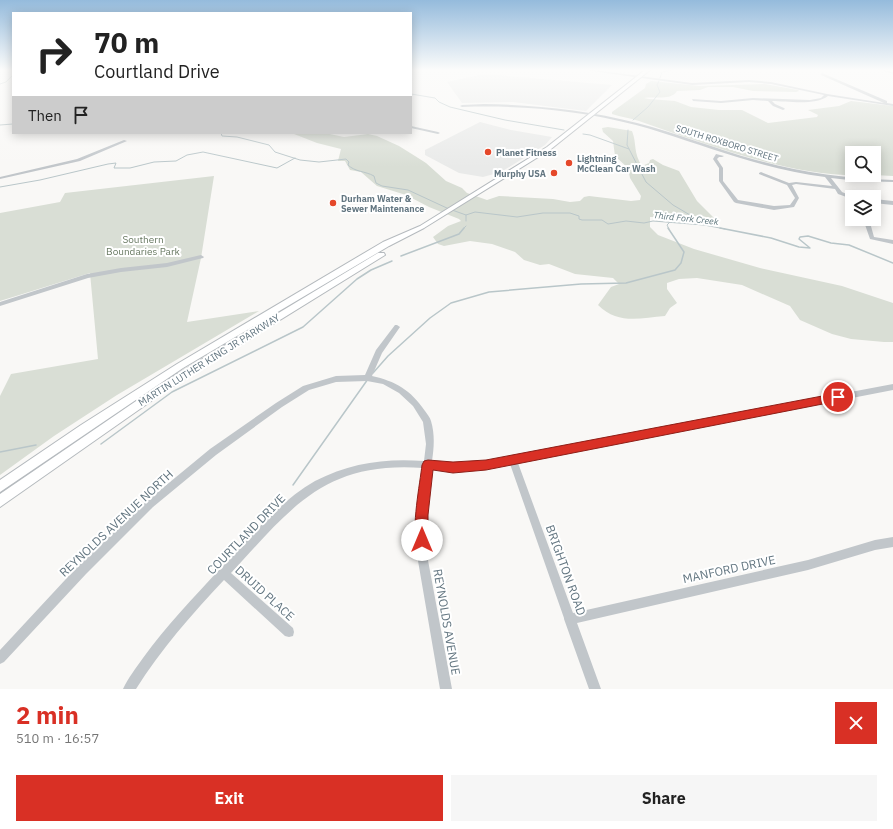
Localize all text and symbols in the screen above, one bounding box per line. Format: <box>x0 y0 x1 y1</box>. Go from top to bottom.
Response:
text: 70 m <box>94 24 159 61</box>
icon: right <box>28 28 80 80</box>
text: Courtland Drive <box>94 60 220 83</box>
icon: arrive <box>70 104 92 126</box>
text: Then <box>28 106 62 125</box>
street label: SOUTH ROXBORO STREET <box>674 122 780 164</box>
map controls <box>845 146 881 226</box>
button: search <box>845 146 881 182</box>
marker: Planet Fitness <box>483 147 493 157</box>
place label: Planet Fitness <box>496 147 557 158</box>
place label: Lightning McClean Car Wash <box>577 153 656 174</box>
marker: Lightning McClean Car Wash <box>564 158 574 168</box>
place label: Murphy USA <box>494 168 546 179</box>
marker: Murphy USA <box>549 168 559 178</box>
button: layers <box>845 190 881 226</box>
place label: Durham Water & Sewer Maintenance <box>341 193 424 214</box>
marker: Durham Water & Sewer Maintenance <box>328 198 338 208</box>
water label: Third Fork Creek <box>653 209 719 227</box>
park label: Southern Boundaries Park <box>106 233 181 258</box>
street label: MARTIN LUTHER KING JR PARKWAY <box>136 311 282 409</box>
pin <box>821 380 855 414</box>
icon: arrive <box>827 386 849 408</box>
street label: REYNOLDS AVENUE NORTH <box>56 466 176 580</box>
street label: COURTLAND DRIVE <box>204 491 288 577</box>
position arrow <box>401 519 443 561</box>
street label: BRIGHTON ROAD <box>543 523 589 617</box>
street label: MANFORD DRIVE <box>681 552 777 586</box>
street label: DRUID PLACE <box>232 562 298 624</box>
street label: REYNOLDS AVENUE <box>430 568 464 676</box>
text: 2 min <box>16 699 79 731</box>
button: close <box>835 702 877 744</box>
text: 510 m · 16:57 <box>16 730 99 747</box>
button: Exit <box>16 775 443 821</box>
button: Share <box>451 775 877 821</box>

